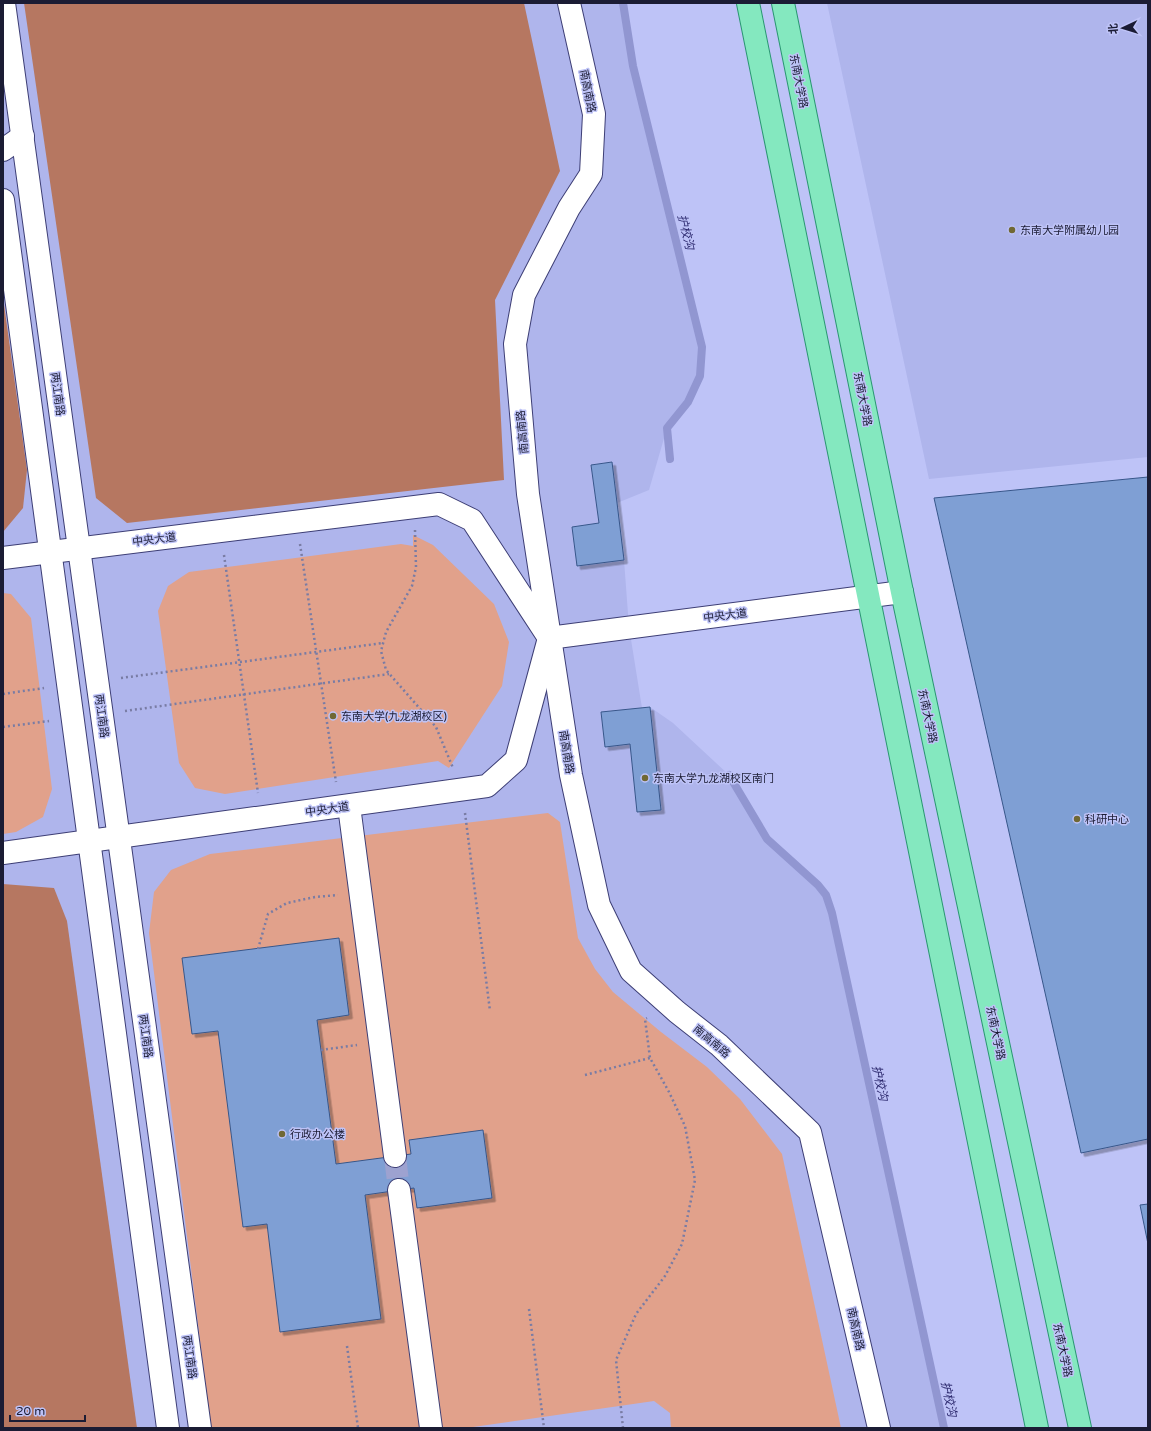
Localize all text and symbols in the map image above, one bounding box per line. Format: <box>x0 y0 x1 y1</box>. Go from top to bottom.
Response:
north arrow <box>1103 8 1143 48</box>
text: 北 <box>1107 23 1120 35</box>
street label: 东南大学路 <box>787 53 810 109</box>
street label: 南高南路 <box>577 68 598 114</box>
water label: 护校沟 <box>675 213 698 253</box>
place label: 东南大学附属幼儿园 <box>1020 224 1119 237</box>
marker: 东南大学附属幼儿园 <box>1007 225 1017 235</box>
street label: 两江南路 <box>48 371 67 417</box>
street label: 东南大学路 <box>851 371 874 427</box>
street label: 南高南路 <box>514 409 531 454</box>
street label: 中央大道 <box>131 530 177 549</box>
street label: 中央大道 <box>702 606 748 625</box>
street label: 东南大学路 <box>915 688 940 744</box>
street label: 两江南路 <box>92 693 111 739</box>
place label: 东南大学(九龙湖校区) <box>341 710 447 723</box>
marker: 东南大学(九龙湖校区) <box>328 711 338 721</box>
street label: 南高南路 <box>557 729 576 775</box>
place label: 东南大学九龙湖校区南门 <box>653 772 774 785</box>
marker: 东南大学九龙湖校区南门 <box>640 773 650 783</box>
street label: 中央大道 <box>304 800 350 819</box>
place label: 科研中心 <box>1085 813 1129 826</box>
marker: 科研中心 <box>1072 814 1082 824</box>
street label: 东南大学路 <box>983 1005 1008 1061</box>
street label: 两江南路 <box>136 1013 155 1059</box>
street label: 南高南路 <box>691 1022 733 1061</box>
water label: 护校沟 <box>869 1064 891 1104</box>
place label: 行政办公楼 <box>290 1128 345 1141</box>
marker: 行政办公楼 <box>277 1129 287 1139</box>
street label: 南高南路 <box>844 1306 867 1352</box>
street label: 东南大学路 <box>1050 1322 1075 1378</box>
street label: 两江南路 <box>180 1334 199 1380</box>
water label: 护校沟 <box>938 1380 960 1420</box>
scale bar <box>10 1397 85 1423</box>
text: 20 m <box>16 1404 45 1418</box>

